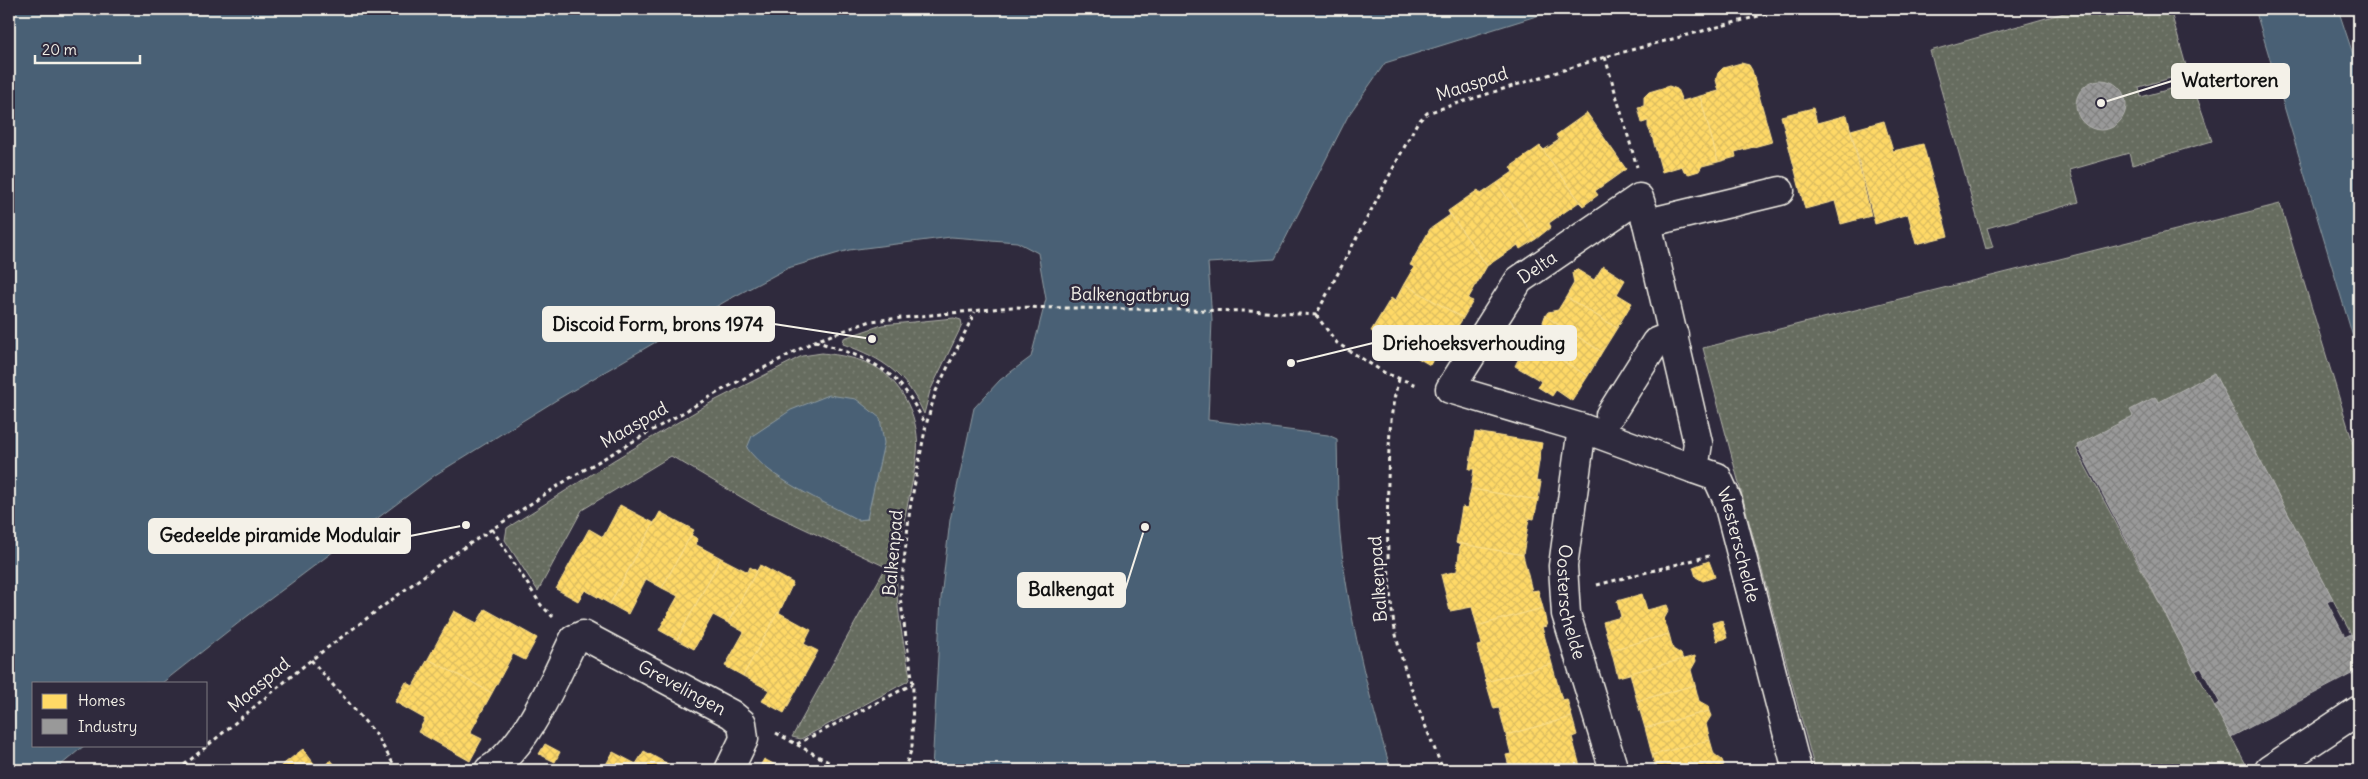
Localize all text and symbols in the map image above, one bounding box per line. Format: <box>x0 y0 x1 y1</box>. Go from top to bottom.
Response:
scale bar <box>35 32 140 64</box>
text: 20 m <box>42 40 77 59</box>
street label: Maaspad <box>1433 61 1511 106</box>
callout: Watertoren <box>2172 64 2289 98</box>
text: Watertoren <box>2181 68 2279 92</box>
street label: Delta <box>1513 246 1561 289</box>
street label: Balkengatbrug <box>1070 282 1190 307</box>
callout: Discoid Form, brons 1974 <box>543 307 774 341</box>
text: Discoid Form, brons 1974 <box>552 312 764 336</box>
callout: Driehoeksverhouding <box>1373 326 1576 360</box>
text: Driehoeksverhouding <box>1383 331 1565 355</box>
street label: Maaspad <box>596 396 672 453</box>
street label: Westerschelde <box>1712 483 1765 605</box>
street label: Balkenpad <box>877 509 908 597</box>
callout: Gedeelde piramide Modulair <box>149 519 410 553</box>
text: Gedeelde piramide Modulair <box>159 523 401 547</box>
street label: Balkenpad <box>1363 535 1392 623</box>
street label: Oosterschelde <box>1552 543 1591 662</box>
callout: Balkengat <box>1018 573 1125 607</box>
text: Balkengat <box>1028 577 1115 601</box>
street label: Maaspad <box>223 652 295 717</box>
street label: Grevelingen <box>634 654 730 720</box>
legend <box>32 682 208 746</box>
text: Homes <box>78 691 125 710</box>
text: Industry <box>78 717 137 736</box>

